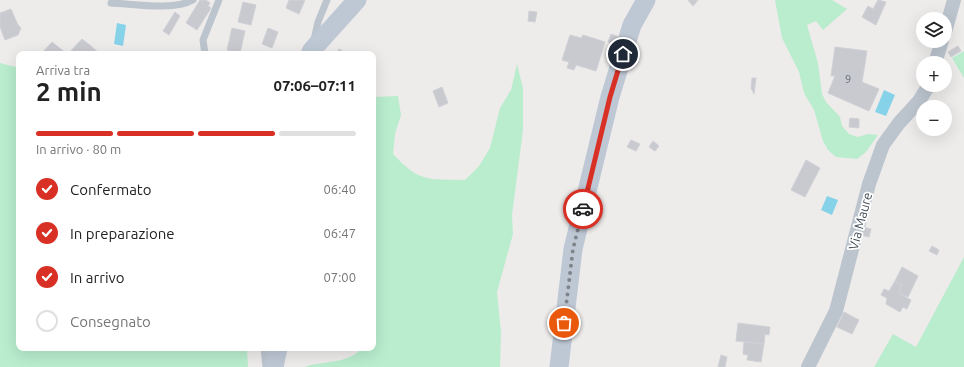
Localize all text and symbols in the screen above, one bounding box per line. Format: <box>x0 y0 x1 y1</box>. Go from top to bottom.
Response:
map controls <box>916 12 952 136</box>
button: layers <box>916 12 952 48</box>
pin <box>606 37 640 71</box>
icon: home <box>612 43 634 65</box>
button: + <box>916 56 952 92</box>
text: Arriva tra <box>36 63 90 77</box>
house number: 9 <box>845 73 851 85</box>
text: 2 min <box>36 77 102 106</box>
text: 07:06–07:11 <box>273 77 356 94</box>
button: − <box>916 100 952 136</box>
text: In arrivo · 80 m <box>36 142 121 156</box>
icon: check <box>36 178 58 200</box>
text: Confermato <box>70 181 151 198</box>
text: 06:40 <box>323 182 356 196</box>
courier <box>563 189 603 229</box>
street label: Via Maure <box>846 191 874 251</box>
icon: car <box>572 198 594 220</box>
icon: check <box>36 222 58 244</box>
text: In preparazione <box>70 225 175 242</box>
text: 06:47 <box>323 226 356 240</box>
icon: check <box>36 266 58 288</box>
text: In arrivo <box>70 269 125 286</box>
text: 07:00 <box>323 270 356 284</box>
pin <box>547 306 581 340</box>
icon: bag <box>553 312 575 334</box>
text: Consegnato <box>70 313 151 330</box>

